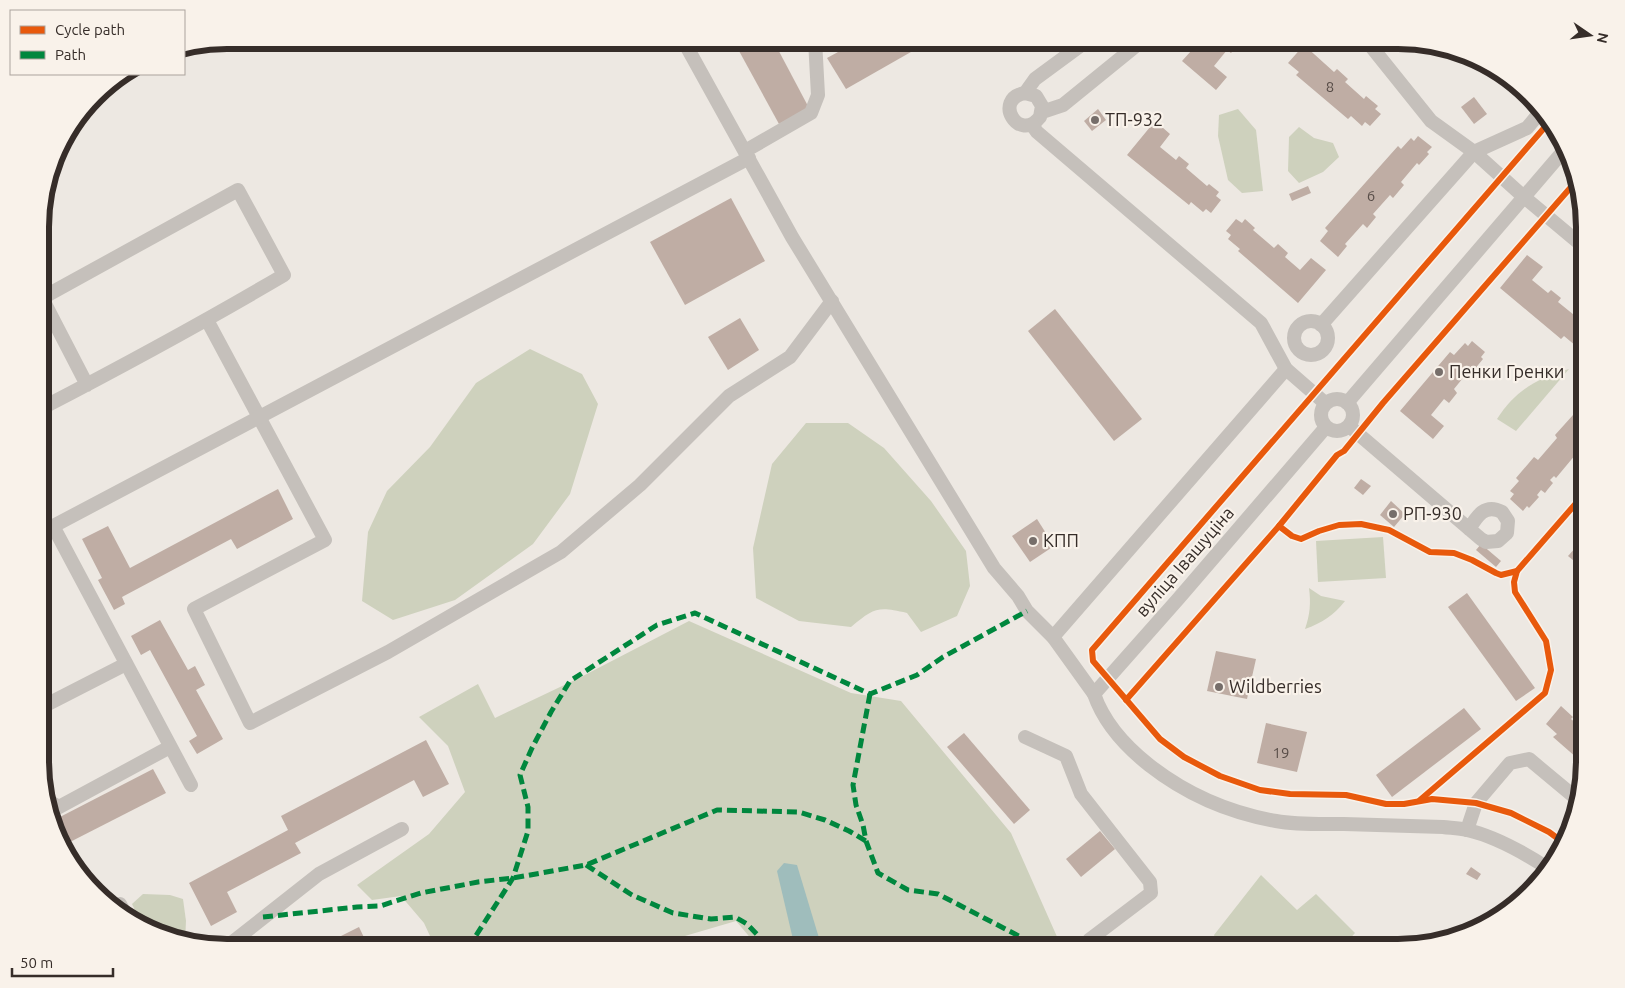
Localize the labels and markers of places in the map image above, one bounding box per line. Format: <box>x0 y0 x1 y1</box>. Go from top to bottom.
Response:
place label: ТП-932 <box>1105 109 1163 129</box>
marker: ТП-932 <box>1089 114 1101 126</box>
place label: Пенки Гренки <box>1449 361 1564 381</box>
marker: Пенки Гренки <box>1433 366 1445 378</box>
place label: РП-930 <box>1403 503 1462 523</box>
marker: РП-930 <box>1387 508 1399 520</box>
place label: КПП <box>1043 530 1079 550</box>
marker: КПП <box>1027 535 1039 547</box>
place label: Wildberries <box>1229 676 1322 696</box>
marker: Wildberries <box>1213 681 1225 693</box>

